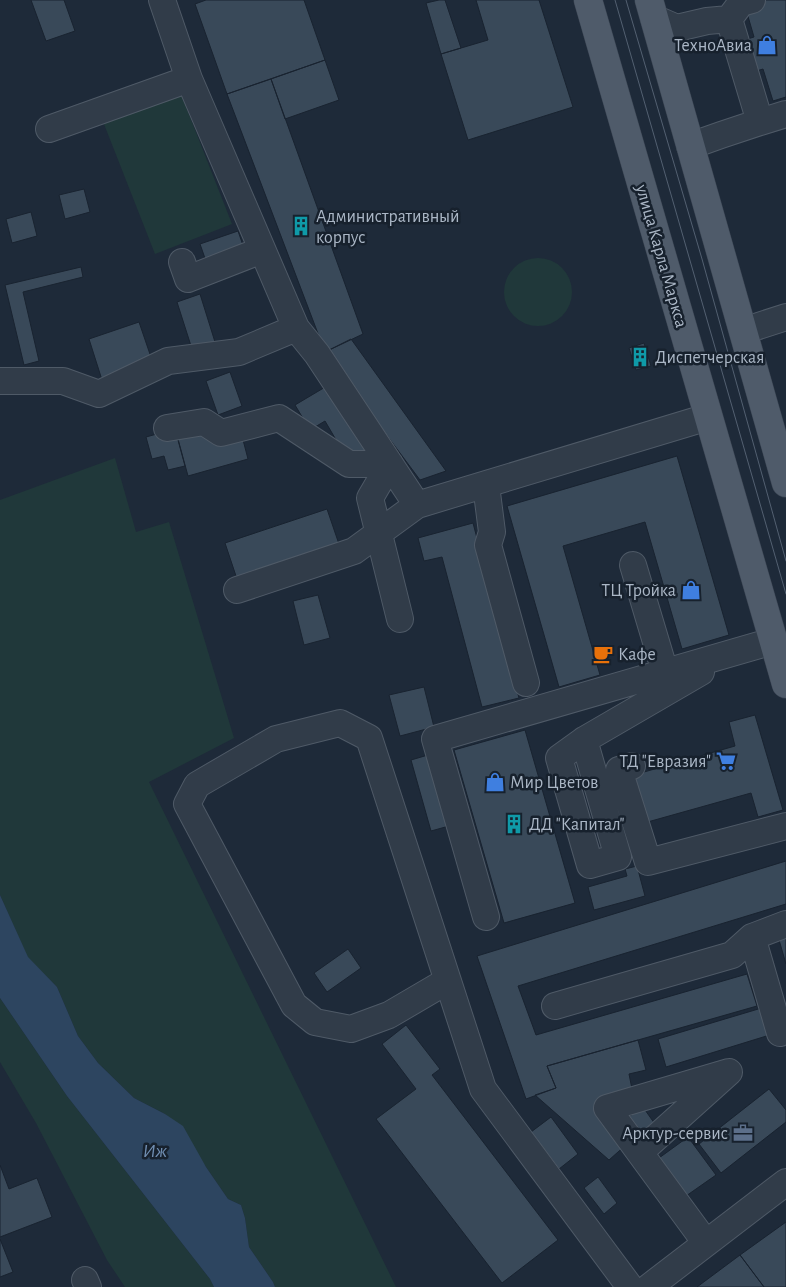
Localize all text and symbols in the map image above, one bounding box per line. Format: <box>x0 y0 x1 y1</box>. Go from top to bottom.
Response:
shop icon: ТехноАвиа <box>756 34 778 56</box>
place label: ТехноАвиа <box>674 37 752 55</box>
street label: улица Карла Маркса <box>632 182 690 330</box>
place label: Административный корпус <box>316 208 460 247</box>
building icon: Административный корпус <box>290 215 312 237</box>
building icon: Диспетчерская <box>629 346 651 368</box>
place label: Диспетчерская <box>655 349 764 367</box>
shop icon: ТЦ Тройка <box>680 579 702 601</box>
place label: ТЦ Тройка <box>602 582 676 600</box>
cafe icon: Кафе <box>592 643 614 665</box>
place label: Кафе <box>618 646 656 664</box>
supermarket icon: ТД "Евразия" <box>715 750 737 772</box>
place label: ТД "Евразия" <box>620 753 711 771</box>
shop icon: Мир Цветов <box>484 771 506 793</box>
place label: Мир Цветов <box>510 774 598 792</box>
building icon: ДД "Капитал" <box>503 813 525 835</box>
place label: ДД "Капитал" <box>529 816 625 834</box>
office icon: Арктур-сервис <box>732 1122 754 1144</box>
place label: Арктур-сервис <box>622 1125 728 1143</box>
water label: Иж <box>143 1142 168 1161</box>

